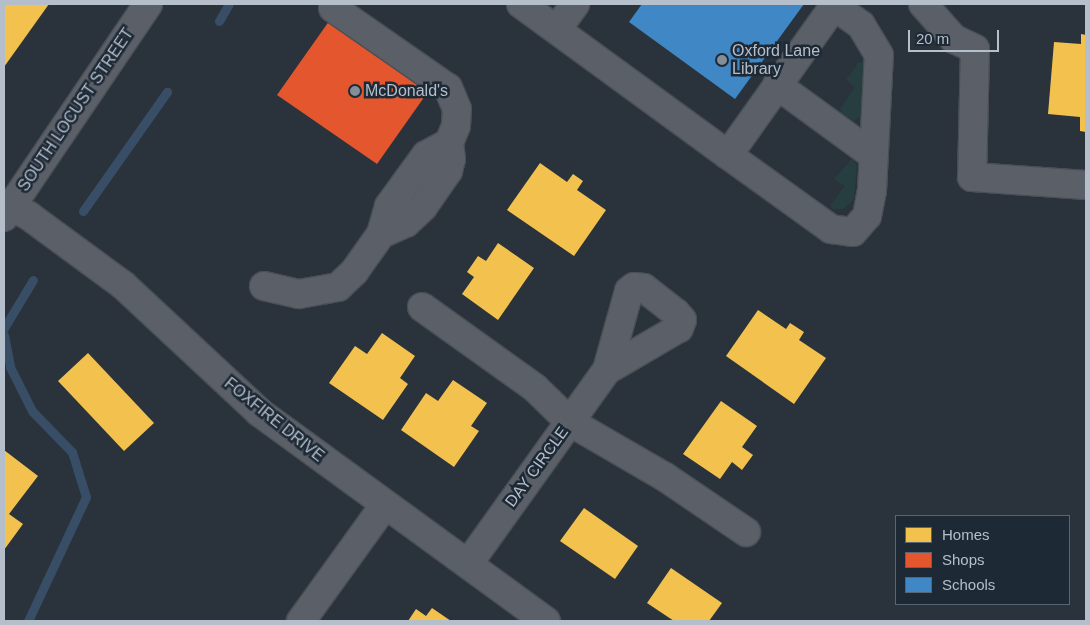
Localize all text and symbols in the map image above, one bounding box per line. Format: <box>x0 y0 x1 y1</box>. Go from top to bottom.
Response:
scale bar <box>910 20 1001 52</box>
street label: SOUTH LOCUST STREET <box>14 25 138 195</box>
text: 20 m <box>916 30 949 47</box>
place label: Oxford Lane Library <box>732 41 820 79</box>
marker: Oxford Lane Library <box>716 54 728 66</box>
place label: McDonald's <box>365 81 448 101</box>
marker: McDonald's <box>349 85 361 97</box>
street label: FOXFIRE DRIVE <box>220 374 328 466</box>
street label: DAY CIRCLE <box>501 423 573 511</box>
legend <box>895 515 1070 605</box>
text: Homes <box>942 526 990 543</box>
text: Shops <box>942 551 985 568</box>
text: Schools <box>942 576 995 593</box>

